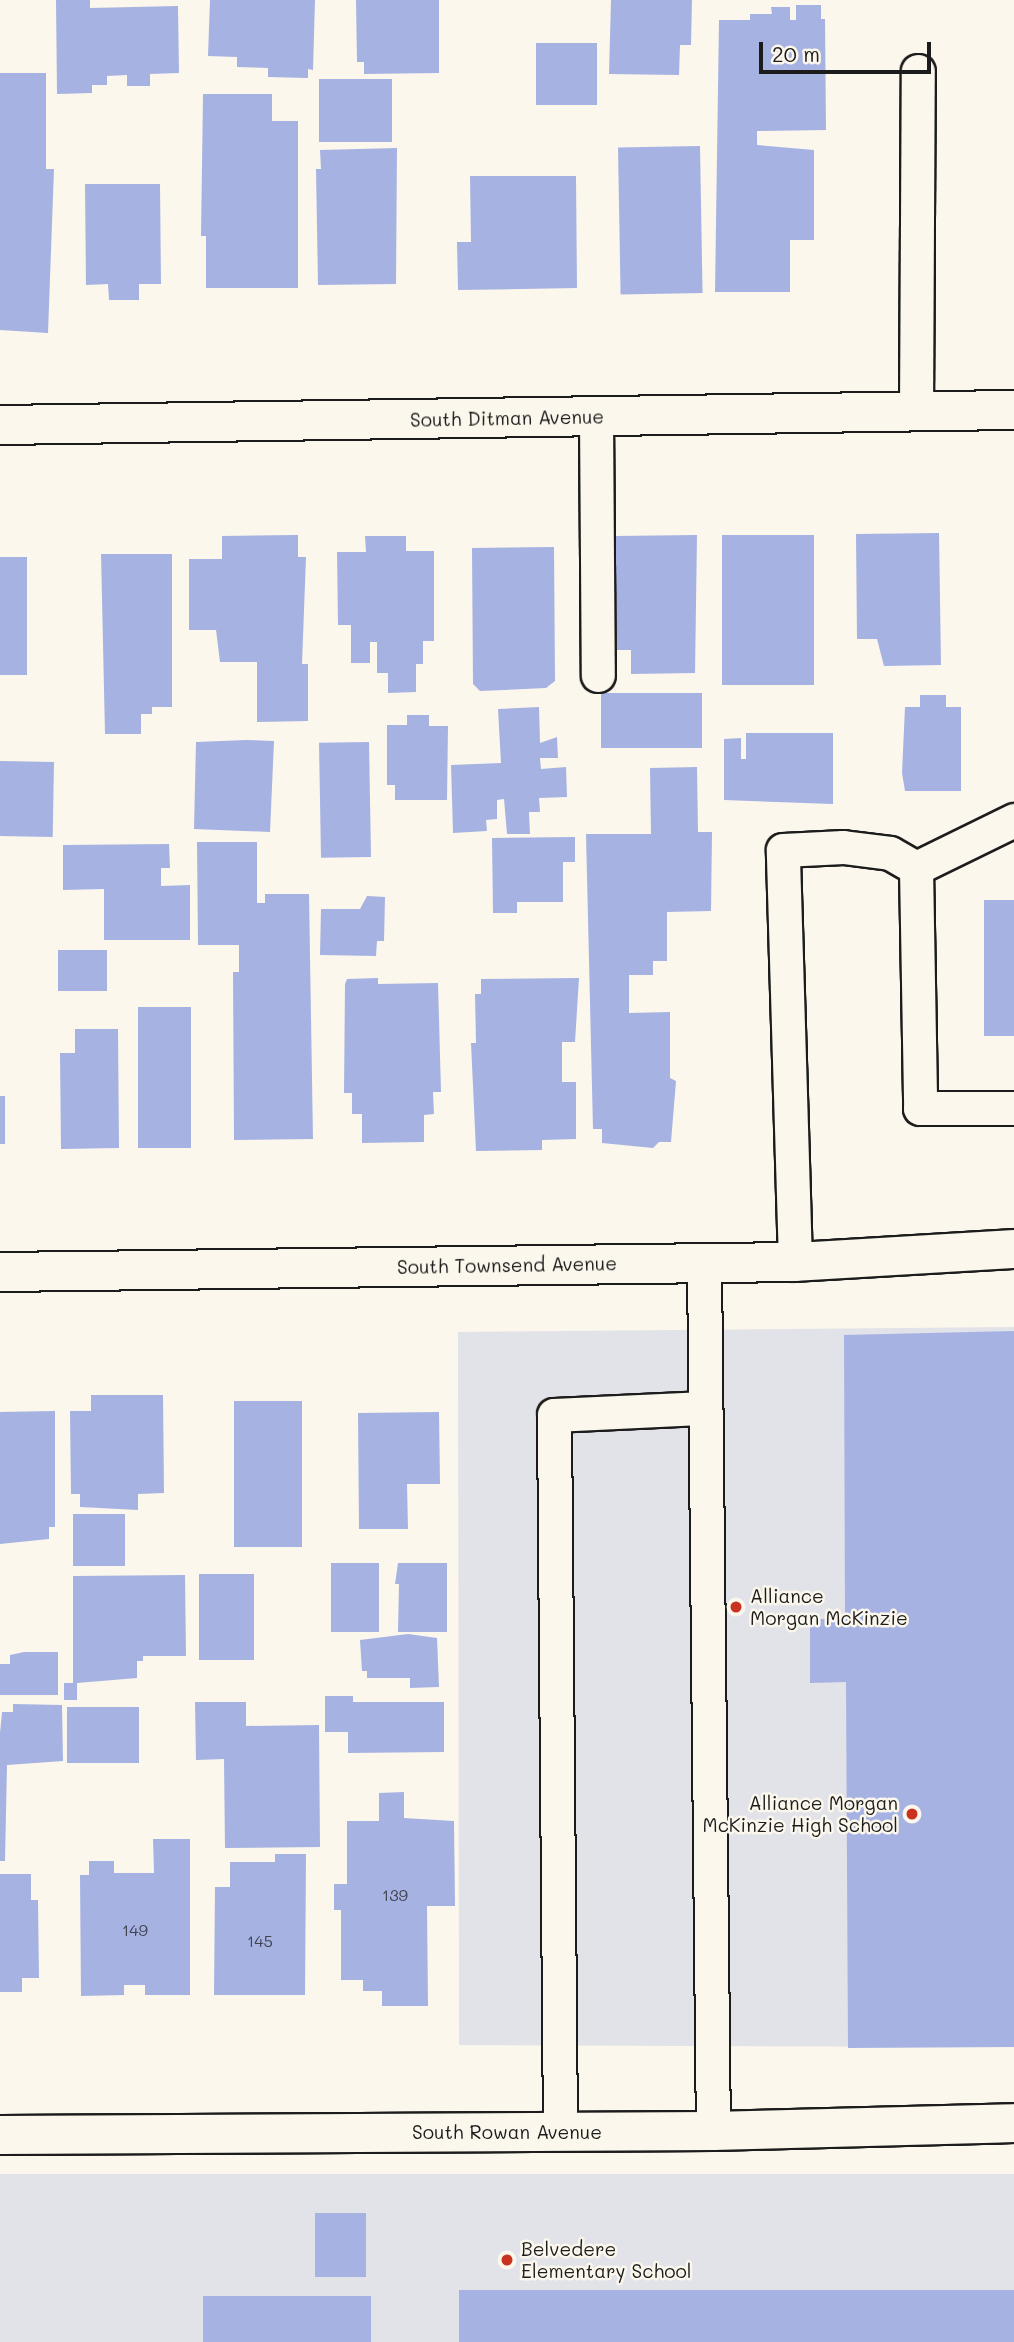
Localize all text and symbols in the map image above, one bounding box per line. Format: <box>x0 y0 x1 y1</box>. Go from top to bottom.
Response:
scale bar <box>762 28 934 72</box>
text: 20 m <box>772 40 820 67</box>
street label: South Ditman Avenue <box>410 405 604 431</box>
street label: South Townsend Avenue <box>397 1252 617 1278</box>
place label: Alliance Morgan McKinzie <box>750 1585 908 1629</box>
marker: Alliance Morgan McKinzie <box>728 1599 744 1615</box>
place label: Alliance Morgan McKinzie High School <box>703 1792 898 1836</box>
marker: Alliance Morgan McKinzie High School <box>904 1806 920 1822</box>
house number: 139 <box>382 1885 408 1905</box>
house number: 149 <box>122 1920 148 1940</box>
house number: 145 <box>247 1931 273 1951</box>
street label: South Rowan Avenue <box>412 2121 602 2143</box>
place label: Belvedere Elementary School <box>521 2238 691 2282</box>
marker: Belvedere Elementary School <box>499 2252 515 2268</box>

